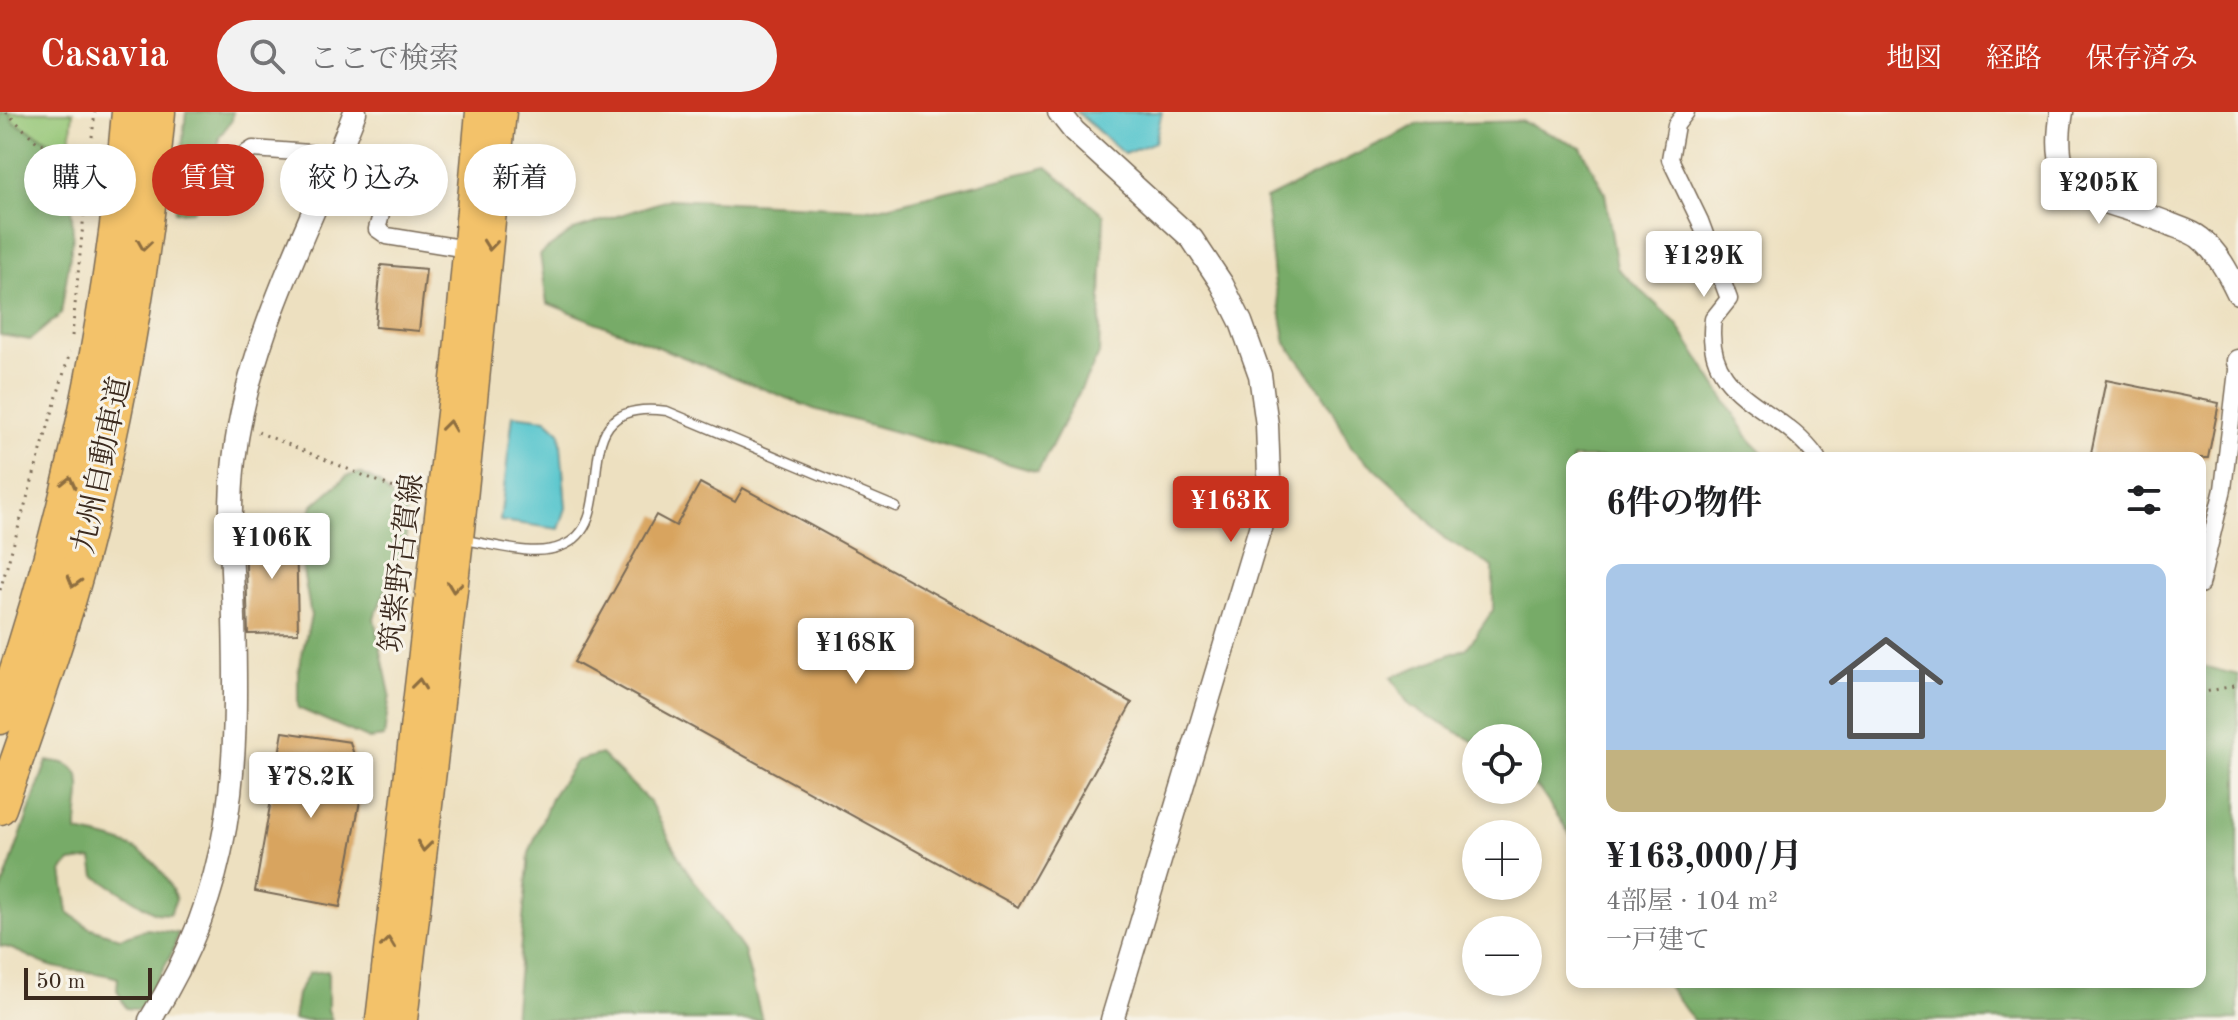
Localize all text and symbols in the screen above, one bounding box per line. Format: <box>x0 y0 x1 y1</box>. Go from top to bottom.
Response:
search box <box>217 20 777 92</box>
icon: search <box>245 34 289 78</box>
text: Casavia <box>40 37 169 75</box>
text: ここで検索 <box>309 45 459 75</box>
text: 地図 <box>1886 46 1942 74</box>
text: 経路 <box>1986 46 2042 74</box>
text: 保存済み <box>2086 46 2198 74</box>
chip: 購入 <box>24 144 136 216</box>
chip: 賃貸 <box>152 144 264 216</box>
chip: 絞り込み <box>280 144 448 216</box>
chip: 新着 <box>464 144 576 216</box>
pin: ¥205K <box>2043 158 2155 226</box>
text: ¥205K <box>2059 171 2139 197</box>
pin: ¥129K <box>1648 231 1760 299</box>
one-way arrow <box>136 238 153 252</box>
one-way arrow <box>482 239 499 252</box>
text: ¥129K <box>1664 244 1744 270</box>
street label: 九州自動車道 <box>67 374 136 557</box>
one-way arrow <box>440 419 457 432</box>
street label: 筑紫野古賀線 <box>374 472 429 654</box>
one-way arrow <box>60 476 77 489</box>
pin: ¥163K <box>1175 476 1287 544</box>
icon: filters <box>2122 478 2166 522</box>
text: 6件の物件 <box>1606 488 1762 522</box>
text: ¥163K <box>1191 489 1271 515</box>
pin: ¥106K <box>216 513 328 581</box>
text: ¥106K <box>232 526 312 552</box>
one-way arrow <box>67 574 83 588</box>
one-way arrow <box>446 581 463 594</box>
icon: home <box>1814 616 1958 760</box>
pin: ¥168K <box>800 618 912 686</box>
text: ¥168K <box>816 631 896 657</box>
one-way arrow <box>410 677 427 690</box>
map controls <box>1462 724 1542 996</box>
button: locate <box>1462 724 1542 804</box>
pin: ¥78.2K <box>246 752 376 820</box>
text: ¥78.2K <box>267 765 355 791</box>
button: + <box>1462 820 1542 900</box>
one-way arrow <box>416 839 433 853</box>
text: ¥163,000/月 <box>1606 841 1803 875</box>
text: 4部屋 · 104 m² <box>1606 889 1778 915</box>
button: − <box>1462 916 1542 996</box>
text: 一戸建て <box>1606 928 1710 954</box>
one-way arrow <box>380 936 397 949</box>
scale bar <box>24 964 152 1000</box>
text: 50 m <box>36 971 85 993</box>

